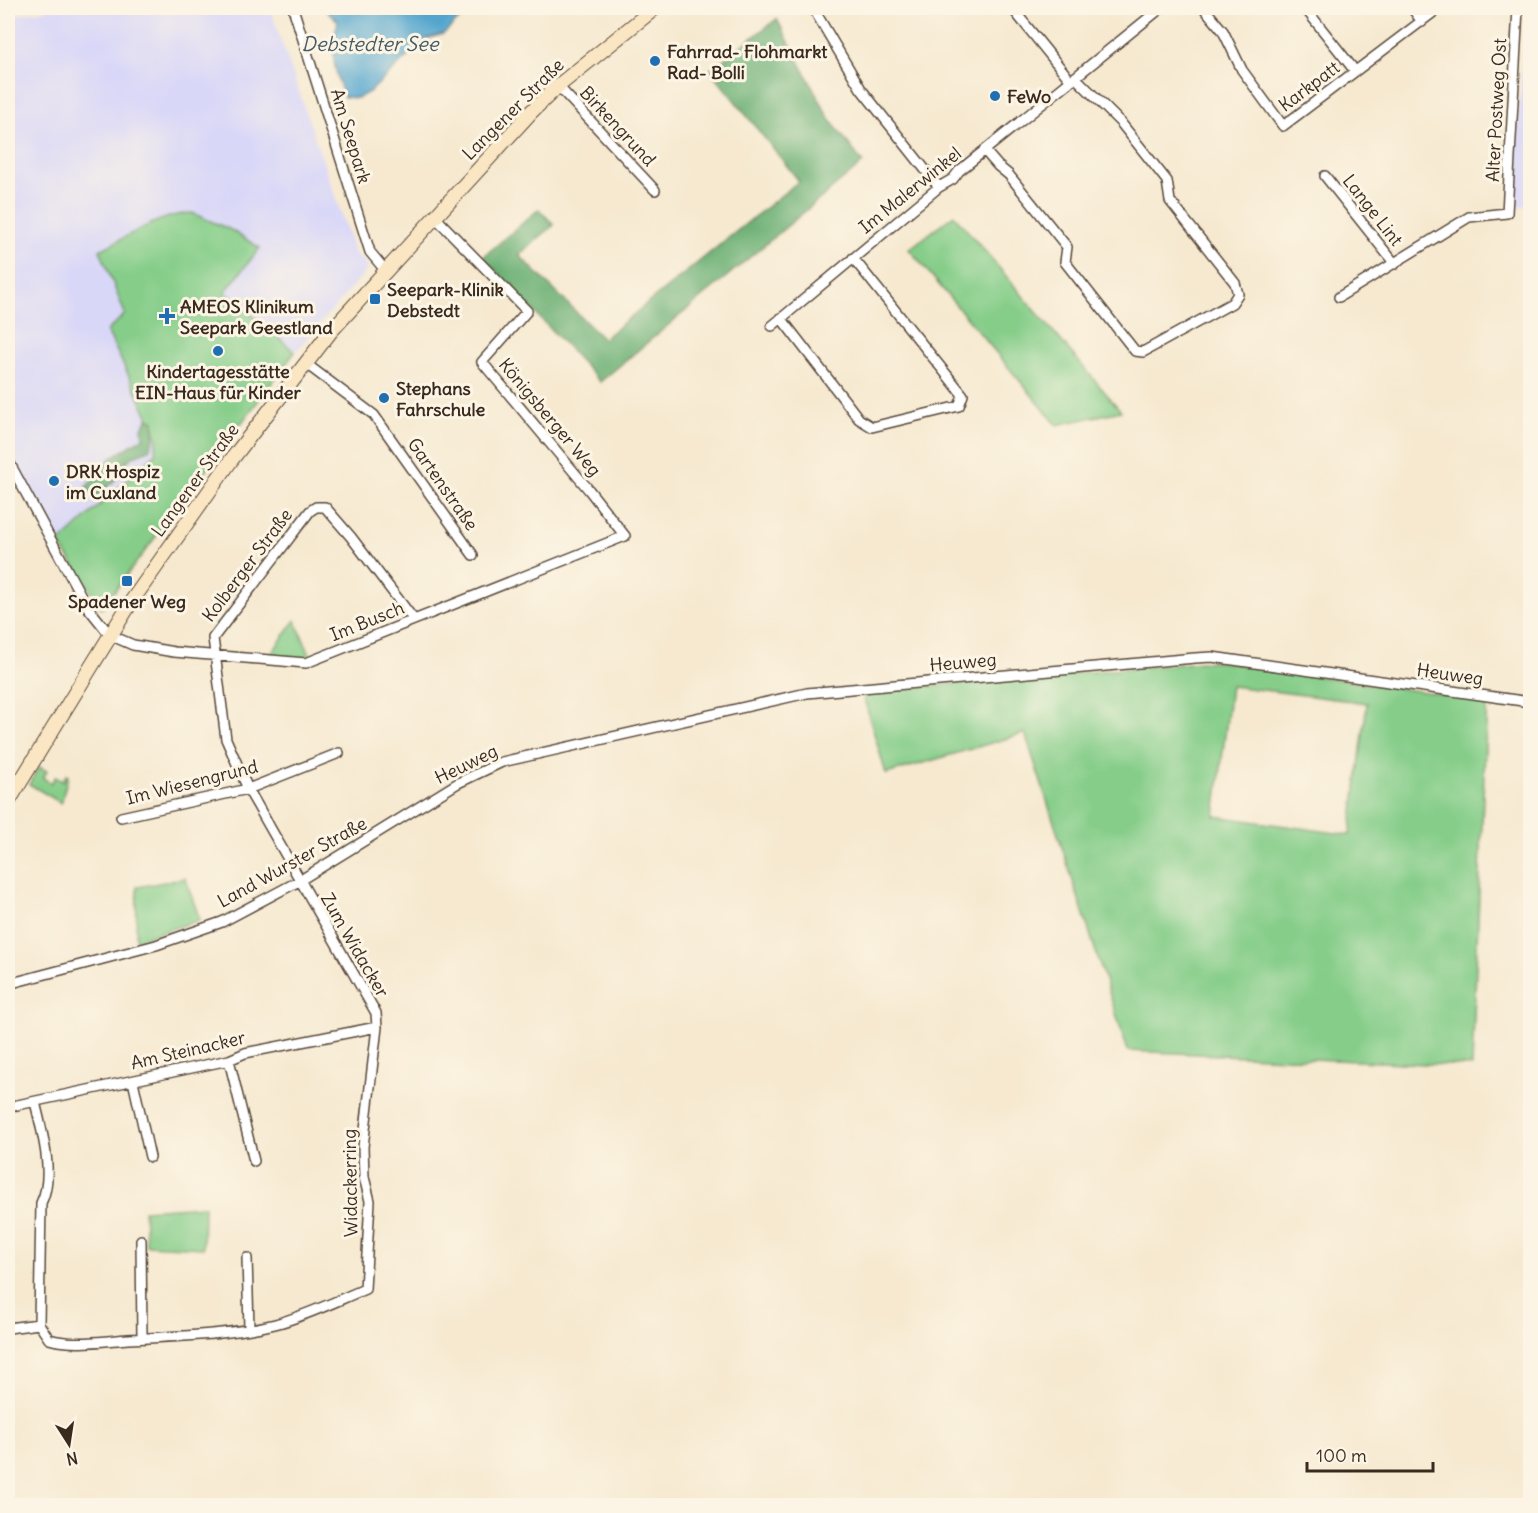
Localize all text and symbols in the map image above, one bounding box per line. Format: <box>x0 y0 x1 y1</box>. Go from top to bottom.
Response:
water label: Debstedter See <box>301 31 440 56</box>
street label: Alter Postweg Ost <box>1481 38 1511 182</box>
place label: Fahrrad- Flohmarkt Rad- Bolli <box>667 40 828 84</box>
street label: Langener Straße <box>457 53 569 165</box>
marker: Fahrrad- Flohmarkt Rad- Bolli <box>648 54 662 68</box>
street label: Karkpatt <box>1274 56 1344 116</box>
street label: Birkengrund <box>575 81 661 171</box>
place label: FeWo <box>1007 85 1051 108</box>
street label: Am Seepark <box>326 86 376 186</box>
marker: FeWo <box>988 89 1002 103</box>
street label: Im Malerwinkel <box>854 142 966 238</box>
street label: Lange Lint <box>1338 170 1408 250</box>
place label: Seepark-Klinik Debstedt <box>387 278 504 322</box>
marker: Seepark-Klinik Debstedt <box>368 292 382 306</box>
place label: AMEOS Klinikum Seepark Geestland <box>180 295 333 339</box>
marker: AMEOS Klinikum Seepark Geestland <box>158 307 176 325</box>
marker: Kindertagesstätte EIN-Haus für Kinder <box>211 344 225 358</box>
street label: Königsberger Weg <box>494 353 606 481</box>
place label: Kindertagesstätte EIN-Haus für Kinder <box>135 360 302 404</box>
place label: Stephans Fahrschule <box>396 377 486 421</box>
marker: Stephans Fahrschule <box>377 391 391 405</box>
street label: Langener Straße <box>146 419 244 541</box>
street label: Gartenstraße <box>403 433 483 535</box>
place label: DRK Hospiz im Cuxland <box>66 460 160 504</box>
marker: DRK Hospiz im Cuxland <box>47 474 61 488</box>
street label: Kolberger Straße <box>197 504 297 626</box>
marker: Spadener Weg <box>120 574 134 588</box>
place label: Spadener Weg <box>68 590 186 613</box>
street label: Im Busch <box>327 596 407 646</box>
street label: Heuweg <box>929 648 997 676</box>
street label: Heuweg <box>1415 658 1485 690</box>
street label: Heuweg <box>431 739 501 789</box>
street label: Im Wiesengrund <box>124 754 261 810</box>
street label: Land Wurster Straße <box>213 811 371 913</box>
street label: Zum Widacker <box>316 889 394 1002</box>
street label: Am Steinacker <box>129 1026 248 1074</box>
street label: Widackerring <box>338 1129 362 1237</box>
north arrow <box>39 1414 99 1474</box>
scale bar <box>1307 1435 1433 1473</box>
text: 100 m <box>1316 1444 1367 1467</box>
text: N <box>65 1448 80 1470</box>

